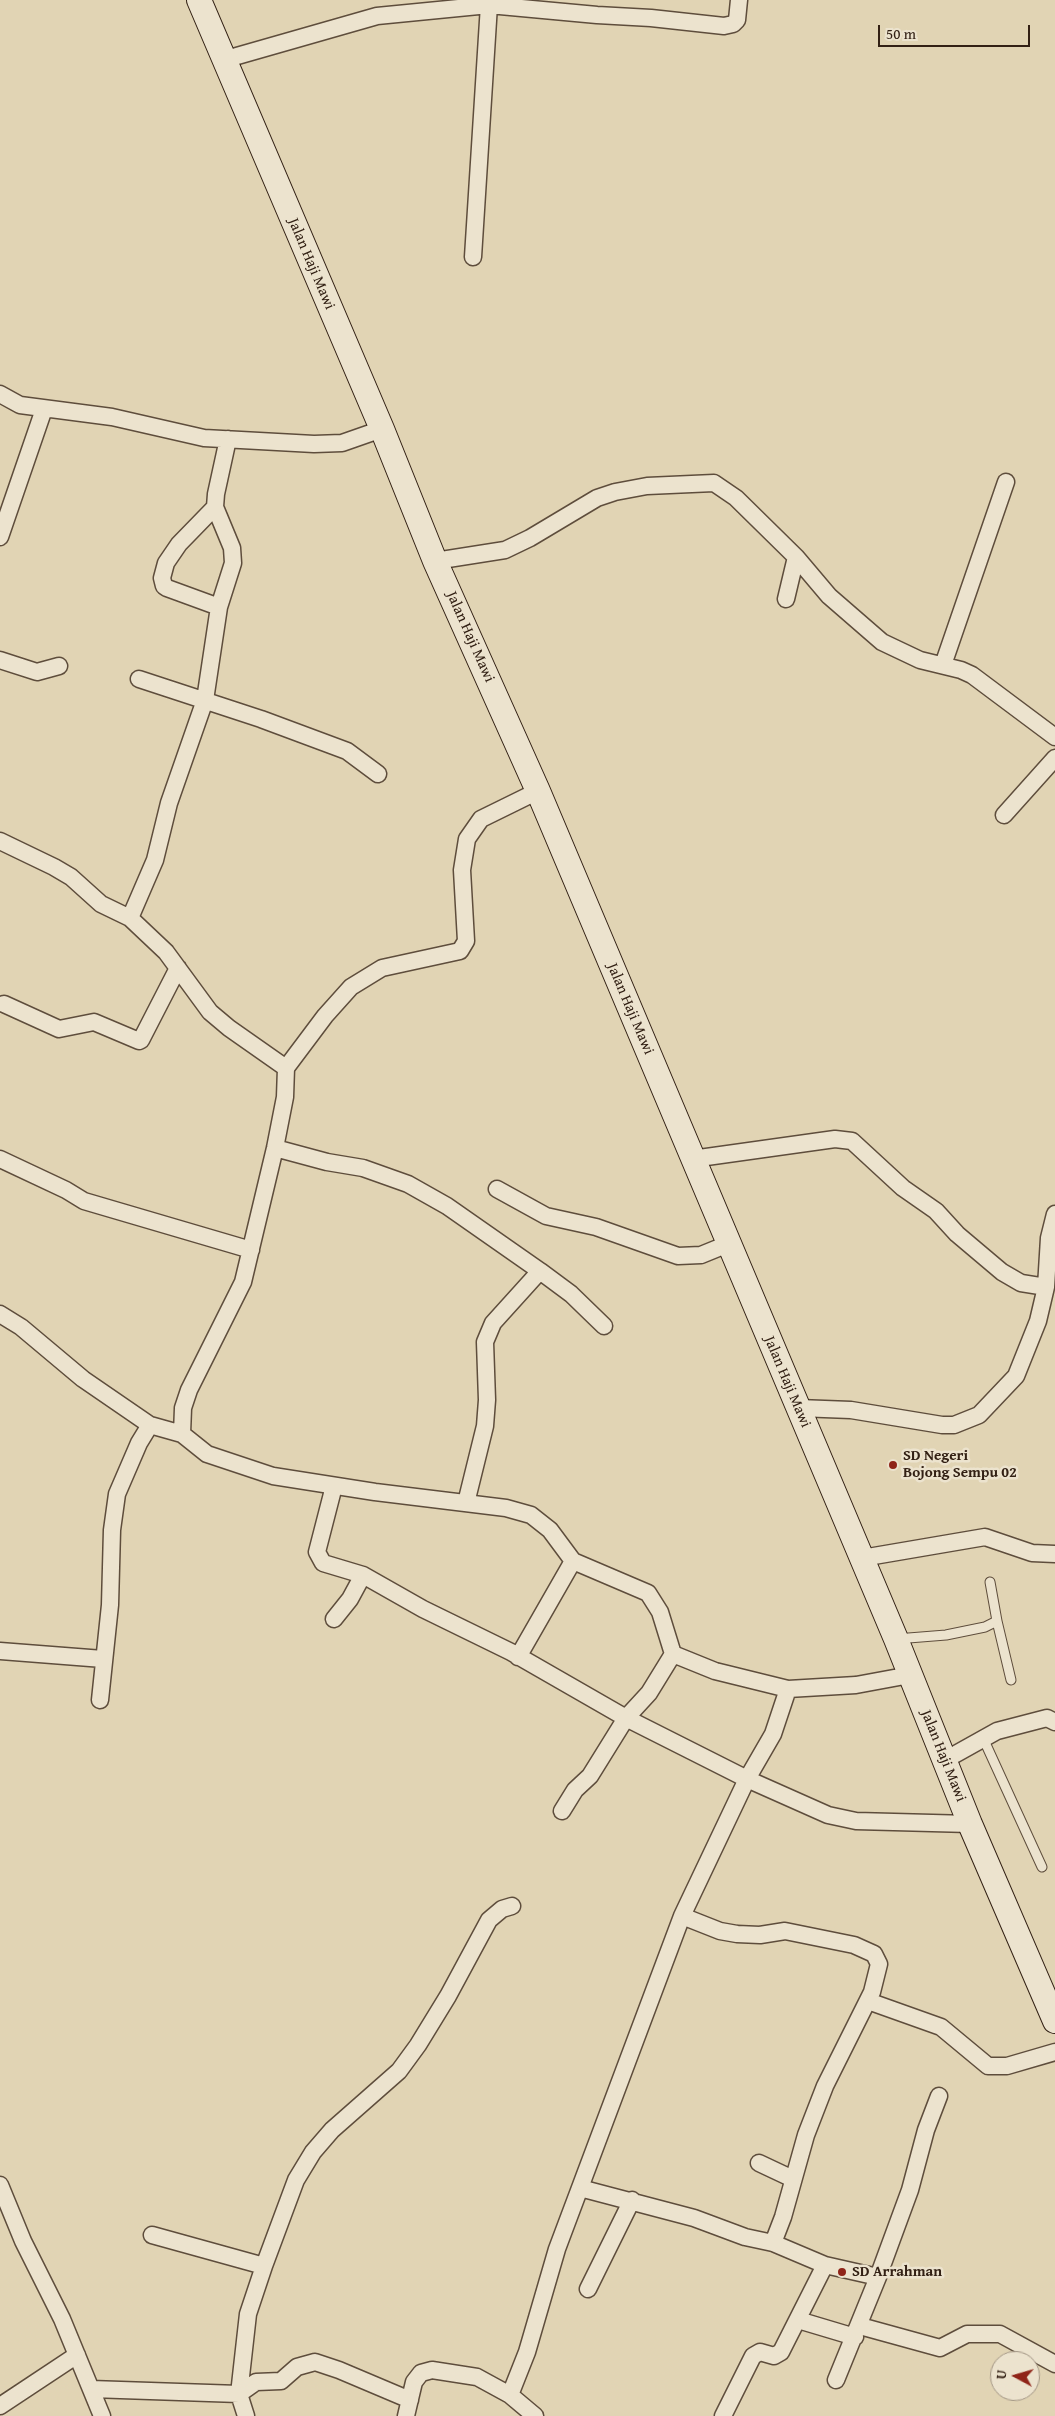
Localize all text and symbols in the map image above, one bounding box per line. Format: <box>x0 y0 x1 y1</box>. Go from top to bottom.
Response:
scale bar <box>880 15 1032 47</box>
text: 50 m <box>886 23 916 44</box>
street label: Jalan Haji Mawi <box>284 216 338 312</box>
street label: Jalan Haji Mawi <box>442 589 498 685</box>
street label: Jalan Haji Mawi <box>603 961 657 1057</box>
street label: Jalan Haji Mawi <box>760 1334 814 1430</box>
place label: SD Negeri Bojong Sempu 02 <box>903 1447 1017 1482</box>
marker: SD Negeri Bojong Sempu 02 <box>887 1459 899 1471</box>
street label: Jalan Haji Mawi <box>916 1707 970 1805</box>
place label: SD Arrahman <box>852 2263 942 2281</box>
marker: SD Arrahman <box>836 2266 848 2278</box>
north arrow <box>990 2351 1040 2401</box>
text: U <box>991 2369 1012 2380</box>

